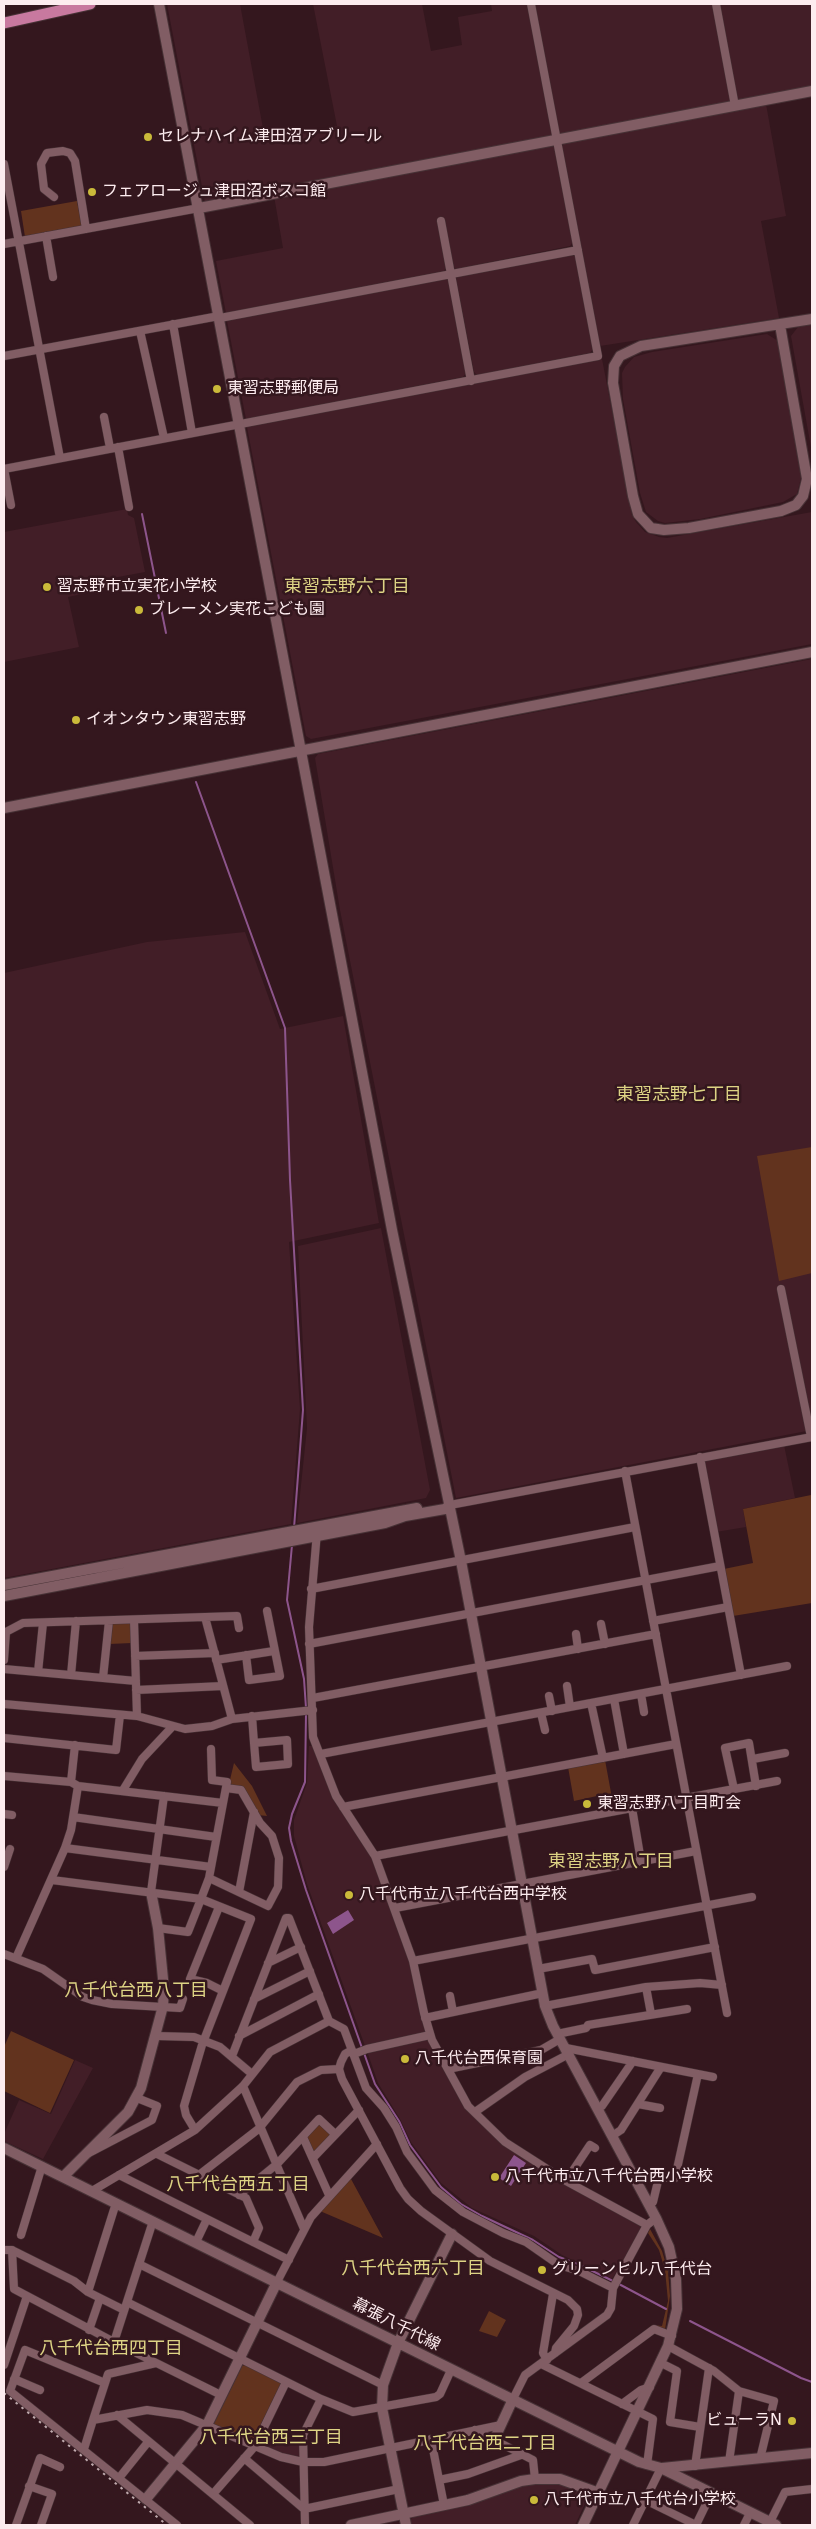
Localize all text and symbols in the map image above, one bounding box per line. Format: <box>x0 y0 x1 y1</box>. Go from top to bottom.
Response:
place label: セレナハイム津田沼アブリール <box>158 127 382 147</box>
marker: セレナハイム津田沼アブリール <box>142 131 154 143</box>
place label: フェアロージュ津田沼ボスコ館 <box>102 182 326 202</box>
marker: フェアロージュ津田沼ボスコ館 <box>86 186 98 198</box>
place label: 東習志野郵便局 <box>227 379 339 399</box>
marker: 東習志野郵便局 <box>211 383 223 395</box>
district label: 東習志野六丁目 <box>284 576 410 598</box>
place label: 習志野市立実花小学校 <box>57 577 217 597</box>
marker: 習志野市立実花小学校 <box>41 581 53 593</box>
place label: ブレーメン実花こども園 <box>149 600 325 620</box>
marker: ブレーメン実花こども園 <box>133 604 145 616</box>
place label: イオンタウン東習志野 <box>86 710 246 730</box>
marker: イオンタウン東習志野 <box>70 714 82 726</box>
district label: 東習志野七丁目 <box>616 1084 742 1106</box>
place label: 東習志野八丁目町会 <box>597 1794 741 1814</box>
marker: 東習志野八丁目町会 <box>581 1798 593 1810</box>
district label: 東習志野八丁目 <box>548 1851 674 1873</box>
place label: 八千代市立八千代台西中学校 <box>359 1885 567 1905</box>
marker: 八千代市立八千代台西中学校 <box>343 1889 355 1901</box>
district label: 八千代台西八丁目 <box>64 1980 208 2002</box>
place label: 八千代台西保育園 <box>415 2049 543 2069</box>
marker: 八千代台西保育園 <box>399 2053 411 2065</box>
place label: 八千代市立八千代台西小学校 <box>505 2167 713 2187</box>
marker: 八千代市立八千代台西小学校 <box>489 2171 501 2183</box>
district label: 八千代台西五丁目 <box>166 2174 310 2196</box>
district label: 八千代台西六丁目 <box>341 2258 485 2280</box>
place label: グリーンヒル八千代台 <box>552 2260 712 2280</box>
marker: グリーンヒル八千代台 <box>536 2264 548 2276</box>
street label: 幕張八千代線 <box>349 2295 443 2355</box>
district label: 八千代台西四丁目 <box>39 2338 183 2360</box>
place label: ビューラN <box>706 2411 782 2431</box>
marker: ビューラN <box>786 2415 798 2427</box>
district label: 八千代台西三丁目 <box>199 2427 343 2449</box>
district label: 八千代台西二丁目 <box>413 2433 557 2455</box>
place label: 八千代市立八千代台小学校 <box>544 2490 736 2510</box>
marker: 八千代市立八千代台小学校 <box>528 2494 540 2506</box>

